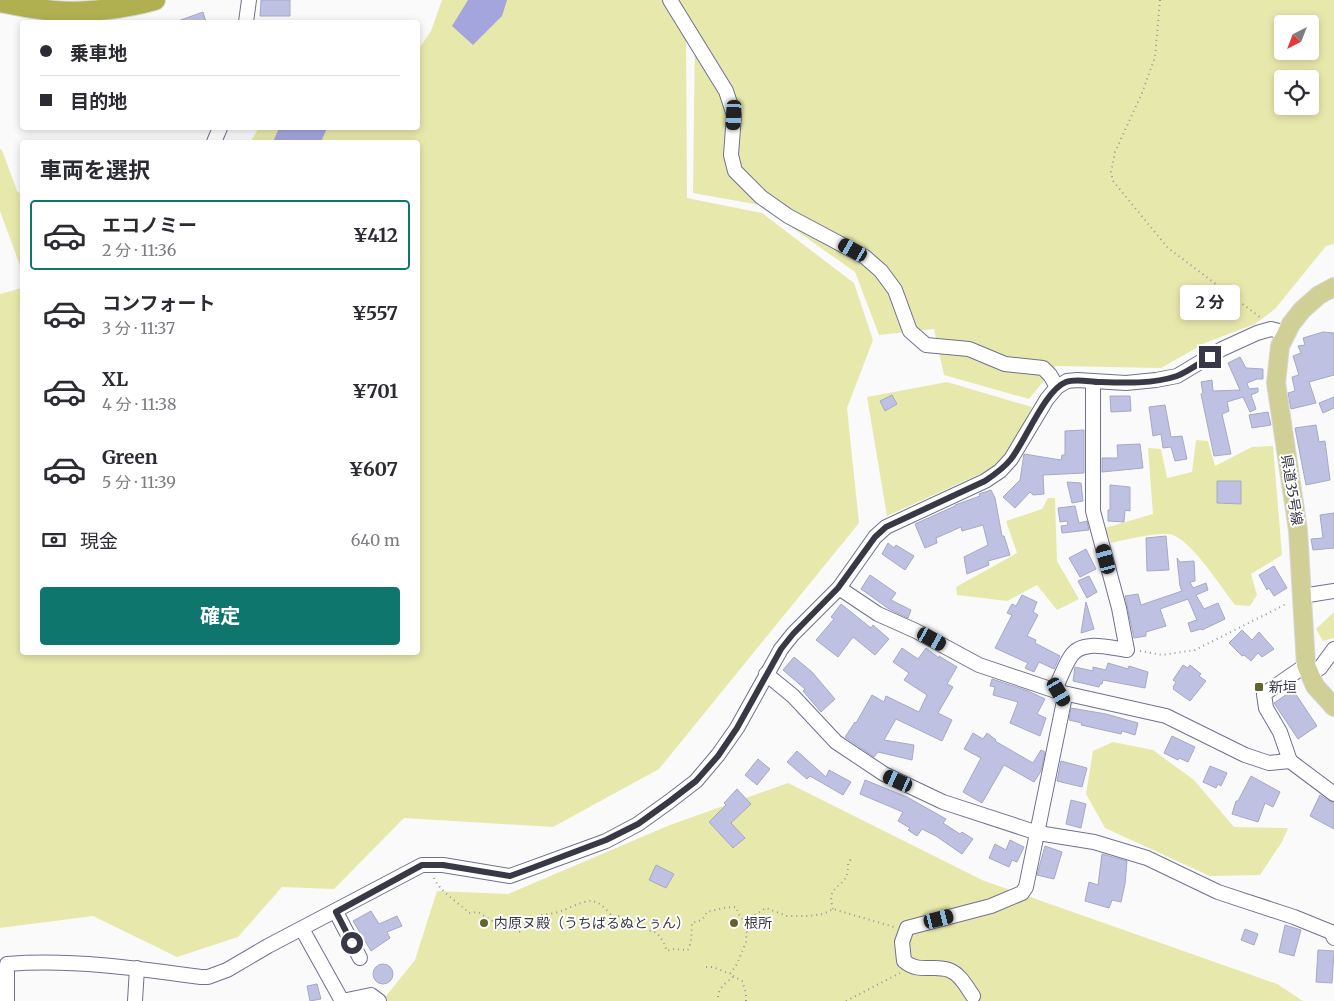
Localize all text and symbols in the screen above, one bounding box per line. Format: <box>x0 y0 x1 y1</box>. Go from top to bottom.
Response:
north arrow <box>1274 15 1319 60</box>
map controls <box>1274 15 1319 115</box>
text: 乗車地 <box>70 41 127 65</box>
button: locate <box>1274 70 1319 115</box>
text: 目的地 <box>70 89 127 113</box>
car <box>725 100 742 130</box>
text: 車両を選択 <box>40 156 150 184</box>
icon: car <box>42 213 87 258</box>
text: エコノミー <box>102 213 197 237</box>
text: ¥412 <box>353 223 398 247</box>
car <box>836 236 869 264</box>
text: 2 分 · 11:36 <box>102 240 176 260</box>
callout: 2 分 <box>1180 284 1240 320</box>
icon: car <box>42 291 87 336</box>
text: コンフォート <box>102 291 215 315</box>
text: 2 分 <box>1195 292 1225 312</box>
text: ¥557 <box>352 301 398 325</box>
text: 3 分 · 11:37 <box>102 318 175 338</box>
route end <box>1199 346 1221 368</box>
text: XL <box>102 367 128 391</box>
icon: car <box>42 369 87 414</box>
text: ¥701 <box>352 379 398 403</box>
text: 4 分 · 11:38 <box>102 394 177 414</box>
text: Green <box>102 445 158 469</box>
icon: car <box>42 447 87 492</box>
street label: 県道35号線 <box>1278 453 1306 527</box>
text: ¥607 <box>349 457 398 481</box>
text: 5 分 · 11:39 <box>102 472 176 492</box>
icon: cash <box>40 526 68 554</box>
text: 現金 <box>80 529 118 553</box>
text: 640 m <box>351 530 400 550</box>
car <box>1094 543 1117 575</box>
button: 確定 <box>40 587 400 645</box>
car <box>915 625 948 653</box>
car <box>1045 675 1072 709</box>
place label: 新垣 <box>1269 678 1297 696</box>
marker: 新垣 <box>1253 681 1265 693</box>
car <box>881 768 914 794</box>
car <box>922 908 955 930</box>
place label: 内原ヌ殿（うちばるぬとぅん） <box>494 914 690 932</box>
place label: 根所 <box>744 914 772 932</box>
marker: 内原ヌ殿（うちばるぬとぅん） <box>478 917 490 929</box>
marker: 根所 <box>728 917 740 929</box>
route start <box>341 932 363 954</box>

